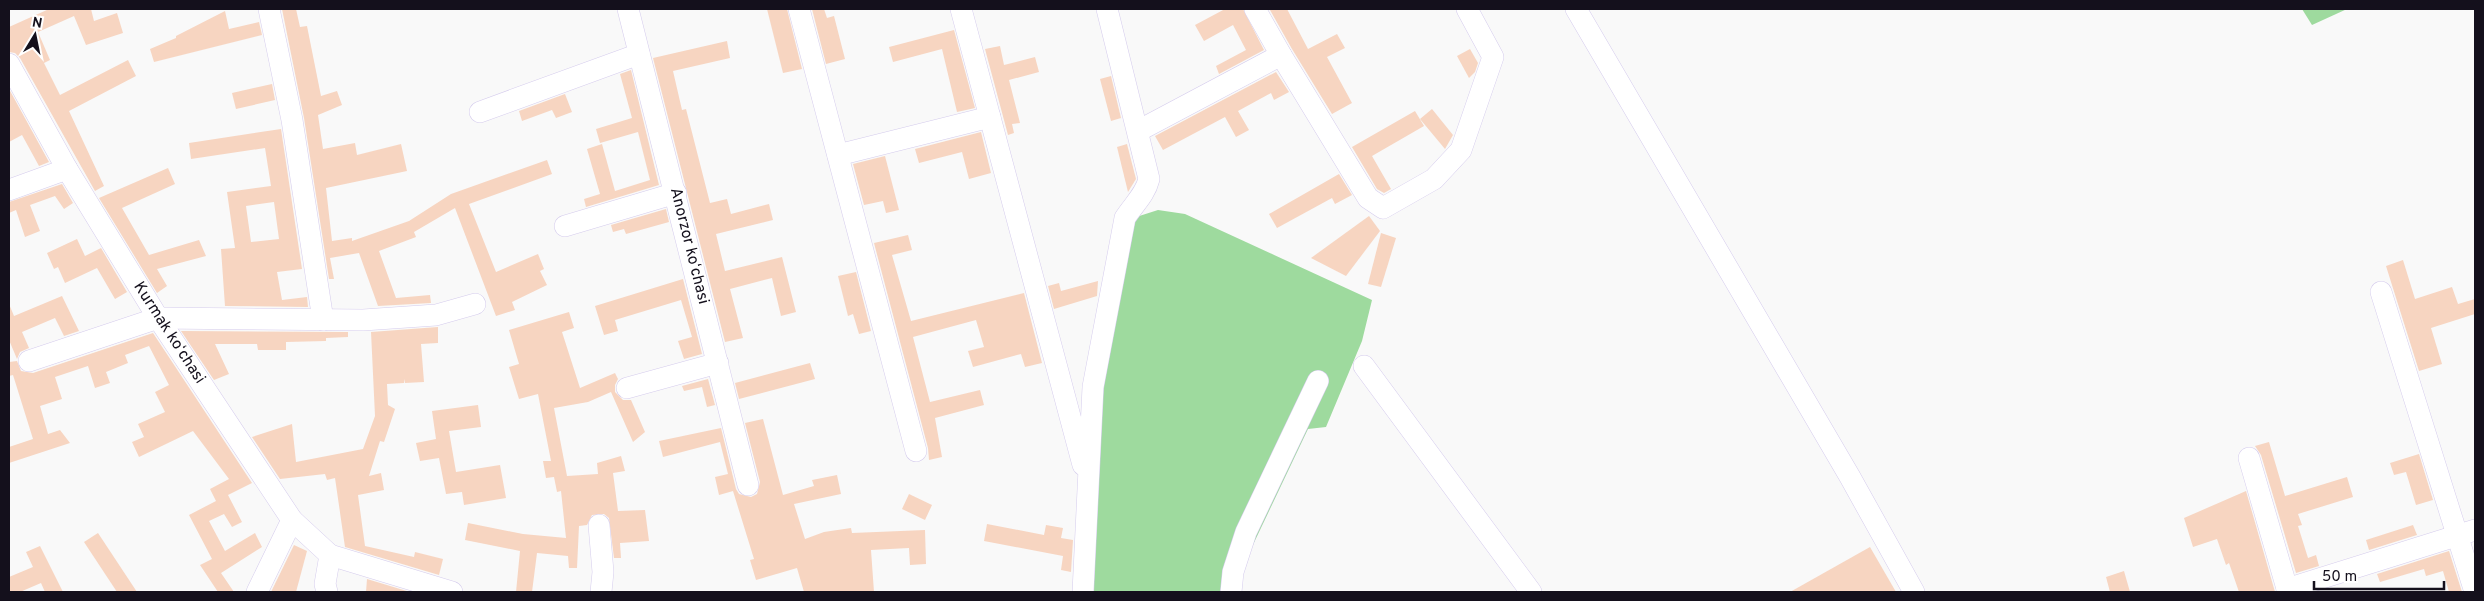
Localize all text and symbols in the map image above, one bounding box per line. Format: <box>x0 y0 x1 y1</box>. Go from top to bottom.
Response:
north arrow <box>10 10 60 60</box>
text: N <box>31 14 43 33</box>
street label: Anorzor koʻchasi <box>665 186 713 306</box>
street label: Kurmak koʻchasi <box>129 278 209 388</box>
scale bar <box>2314 558 2444 590</box>
text: 50 m <box>2322 568 2357 587</box>

